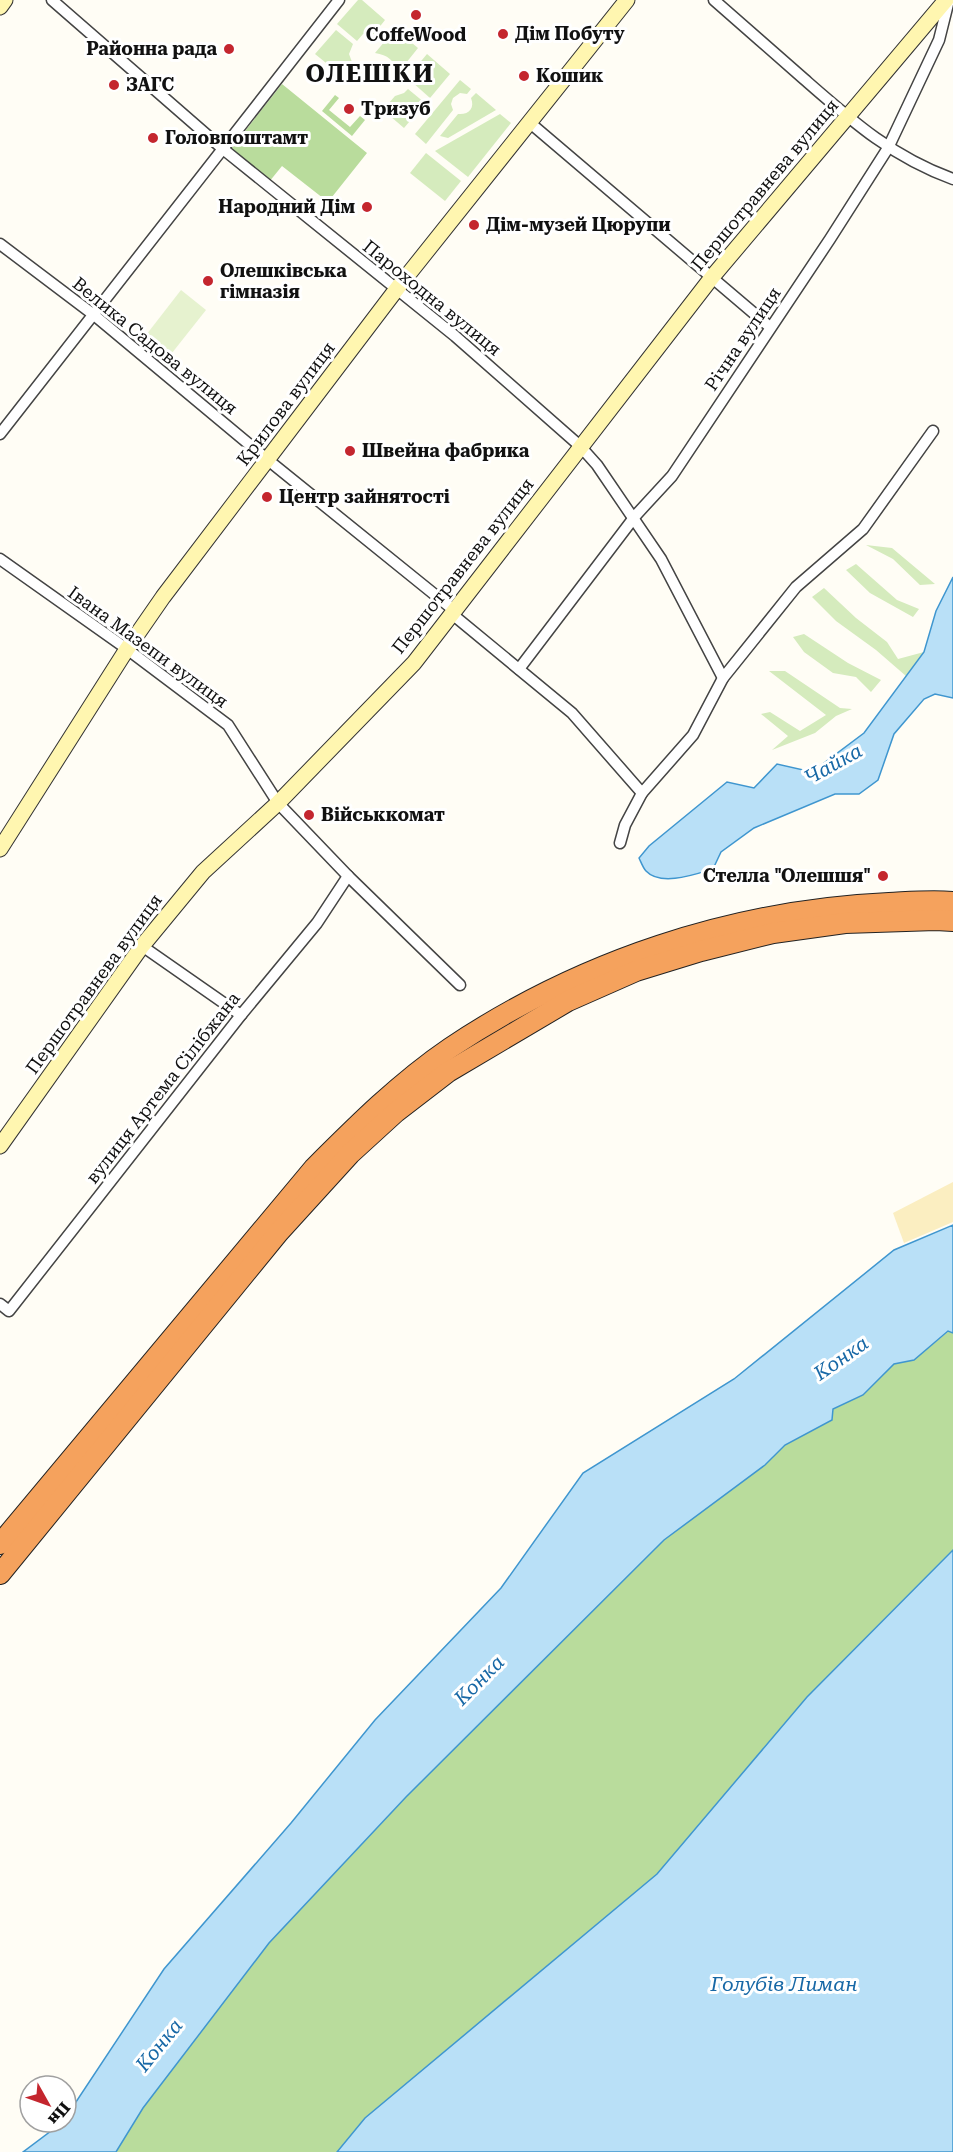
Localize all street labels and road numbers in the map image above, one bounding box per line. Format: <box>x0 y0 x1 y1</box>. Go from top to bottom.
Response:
street label: Першотравнева вулиця <box>687 95 842 275</box>
street label: Пароходна вулиця <box>359 236 506 360</box>
street label: Велика Садова вулиця <box>69 273 242 419</box>
street label: Річна вулиця <box>700 283 785 394</box>
street label: Крилова вулиця <box>232 338 339 470</box>
street label: Першотравнева вулиця <box>387 474 538 658</box>
street label: Івана Мазепи вулиця <box>64 582 232 712</box>
street label: Першотравнева вулиця <box>21 890 166 1078</box>
street label: вулиця Артема Сілібжана <box>81 988 244 1188</box>

